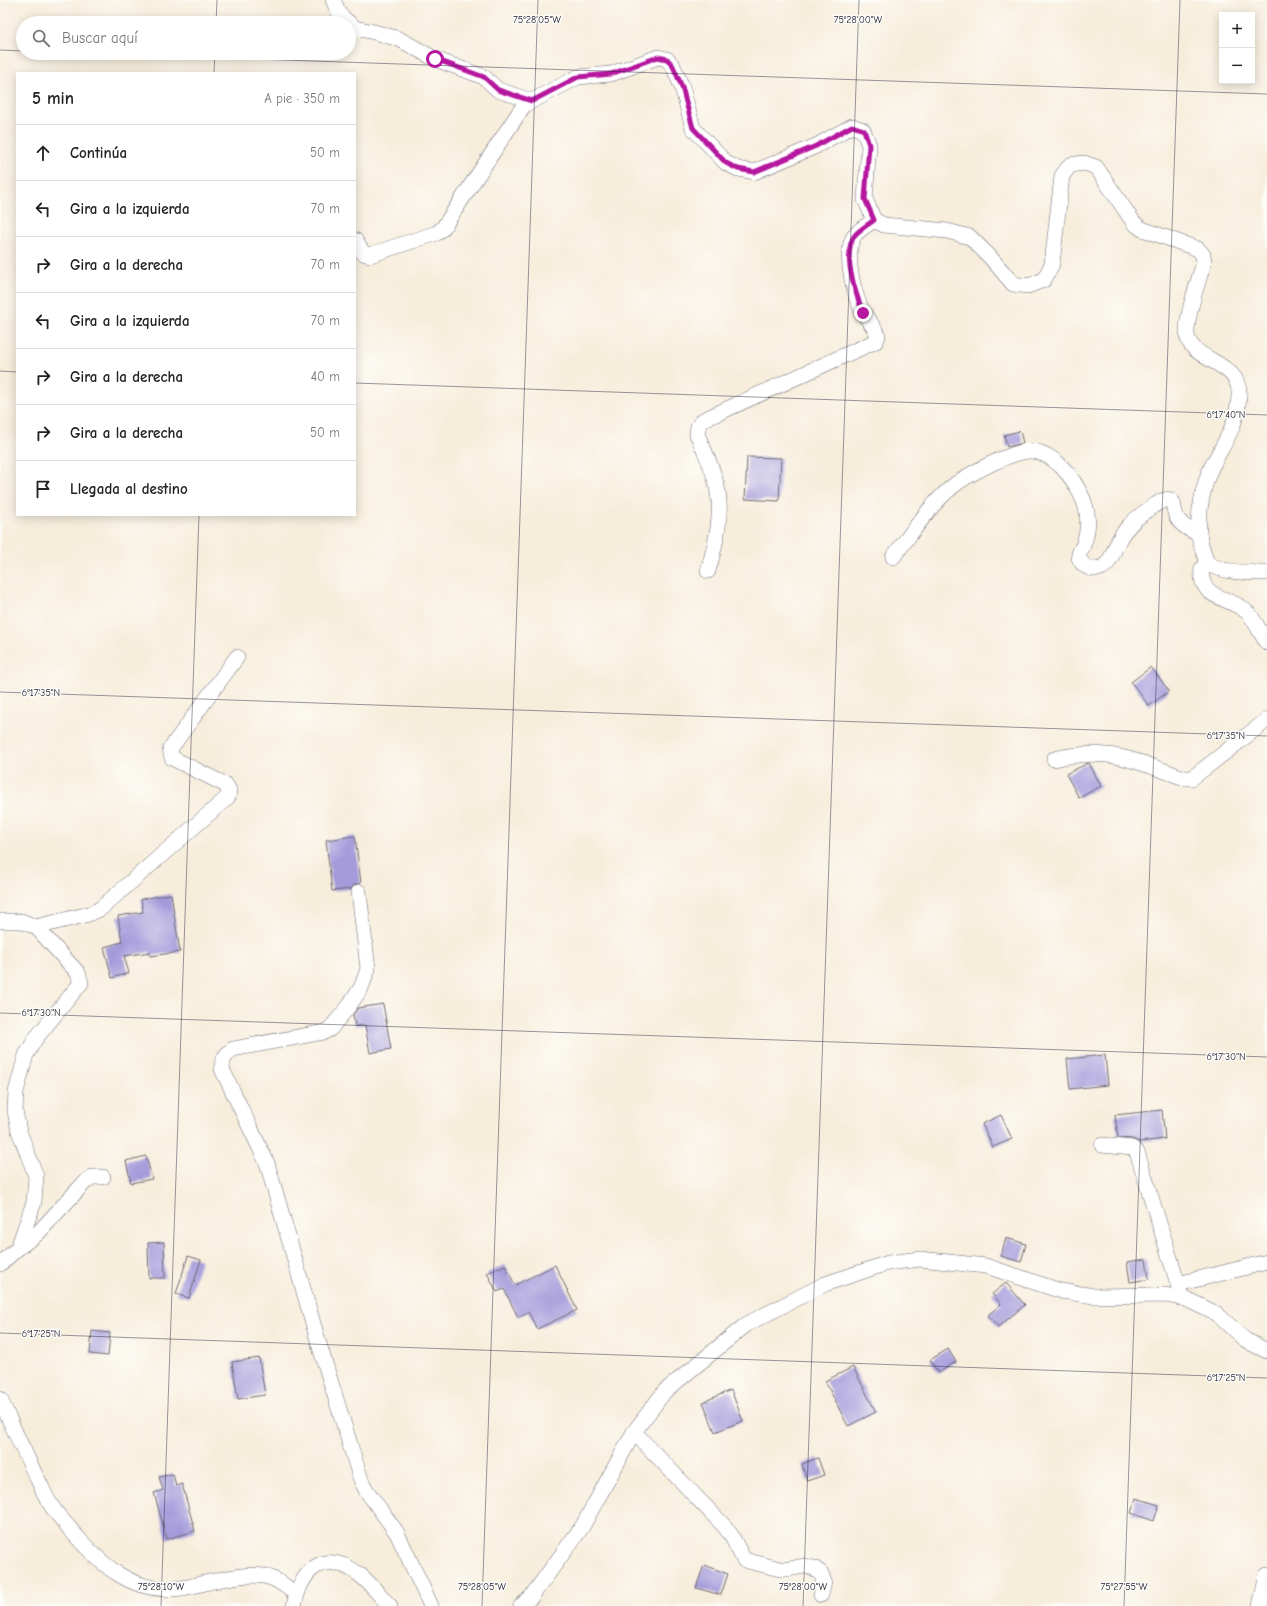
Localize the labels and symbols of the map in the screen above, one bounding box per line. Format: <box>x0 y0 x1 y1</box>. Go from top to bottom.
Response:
text: 75°28'05"W <box>513 14 561 26</box>
text: 75°28'00"W <box>834 14 883 26</box>
route start <box>426 50 444 68</box>
route end <box>854 304 872 322</box>
text: 6°17'40"N <box>1207 409 1245 421</box>
text: 6°17'35"N <box>22 687 60 699</box>
text: 6°17'35"N <box>1207 730 1245 742</box>
text: 6°17'30"N <box>21 1007 61 1019</box>
text: 6°17'30"N <box>1206 1051 1246 1063</box>
text: 6°17'25"N <box>22 1328 60 1340</box>
text: 6°17'25"N <box>1207 1372 1245 1384</box>
text: 75°28'10"W <box>138 1581 185 1593</box>
text: 75°28'05"W <box>458 1581 506 1593</box>
text: 75°28'00"W <box>779 1581 828 1593</box>
text: 75°27'55"W <box>1101 1581 1148 1593</box>

